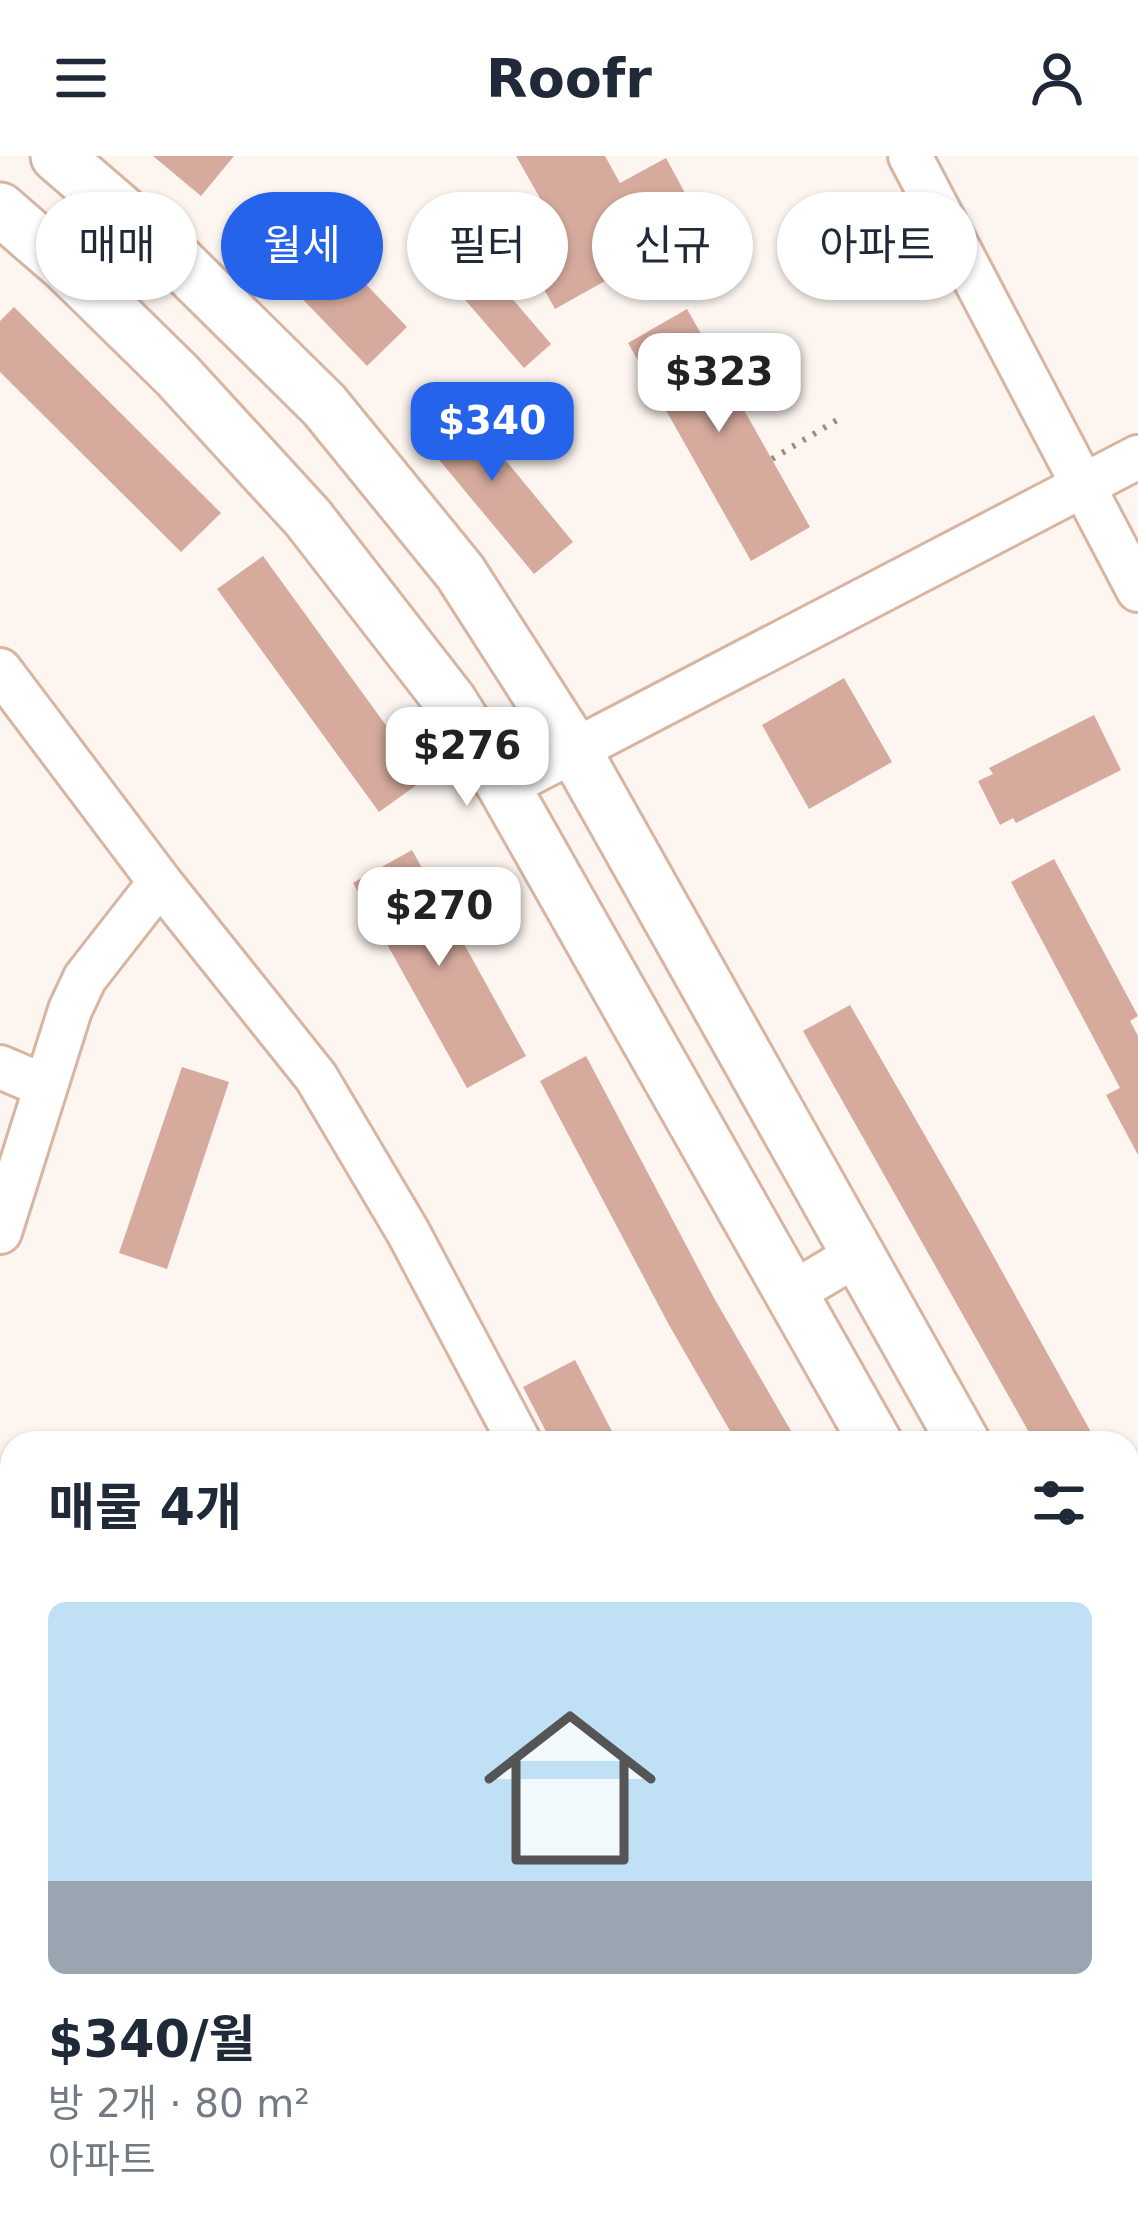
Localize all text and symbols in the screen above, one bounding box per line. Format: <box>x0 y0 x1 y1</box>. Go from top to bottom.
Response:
icon: menu <box>48 45 114 111</box>
icon: person <box>1024 45 1090 111</box>
text: Roofr <box>486 47 652 110</box>
chip: 매매 <box>36 192 197 300</box>
chip: 월세 <box>221 192 383 300</box>
chip: 필터 <box>407 192 568 300</box>
chip: 신규 <box>592 192 753 300</box>
chip: 아파트 <box>777 192 977 300</box>
pin: $323 <box>648 333 790 435</box>
text: $323 <box>665 349 773 394</box>
pin: $340 <box>421 382 563 484</box>
text: $340 <box>438 398 546 443</box>
pin: $276 <box>396 707 538 809</box>
text: $276 <box>413 723 521 768</box>
pin: $270 <box>368 867 510 969</box>
text: $270 <box>385 883 493 928</box>
icon: filters <box>1026 1470 1092 1536</box>
text: 매물 4개 <box>48 1478 242 1537</box>
icon: home <box>462 1680 678 1896</box>
text: $340/월 <box>48 2010 256 2069</box>
text: 방 2개 · 80 m² <box>48 2081 310 2126</box>
text: 아파트 <box>48 2137 156 2182</box>

